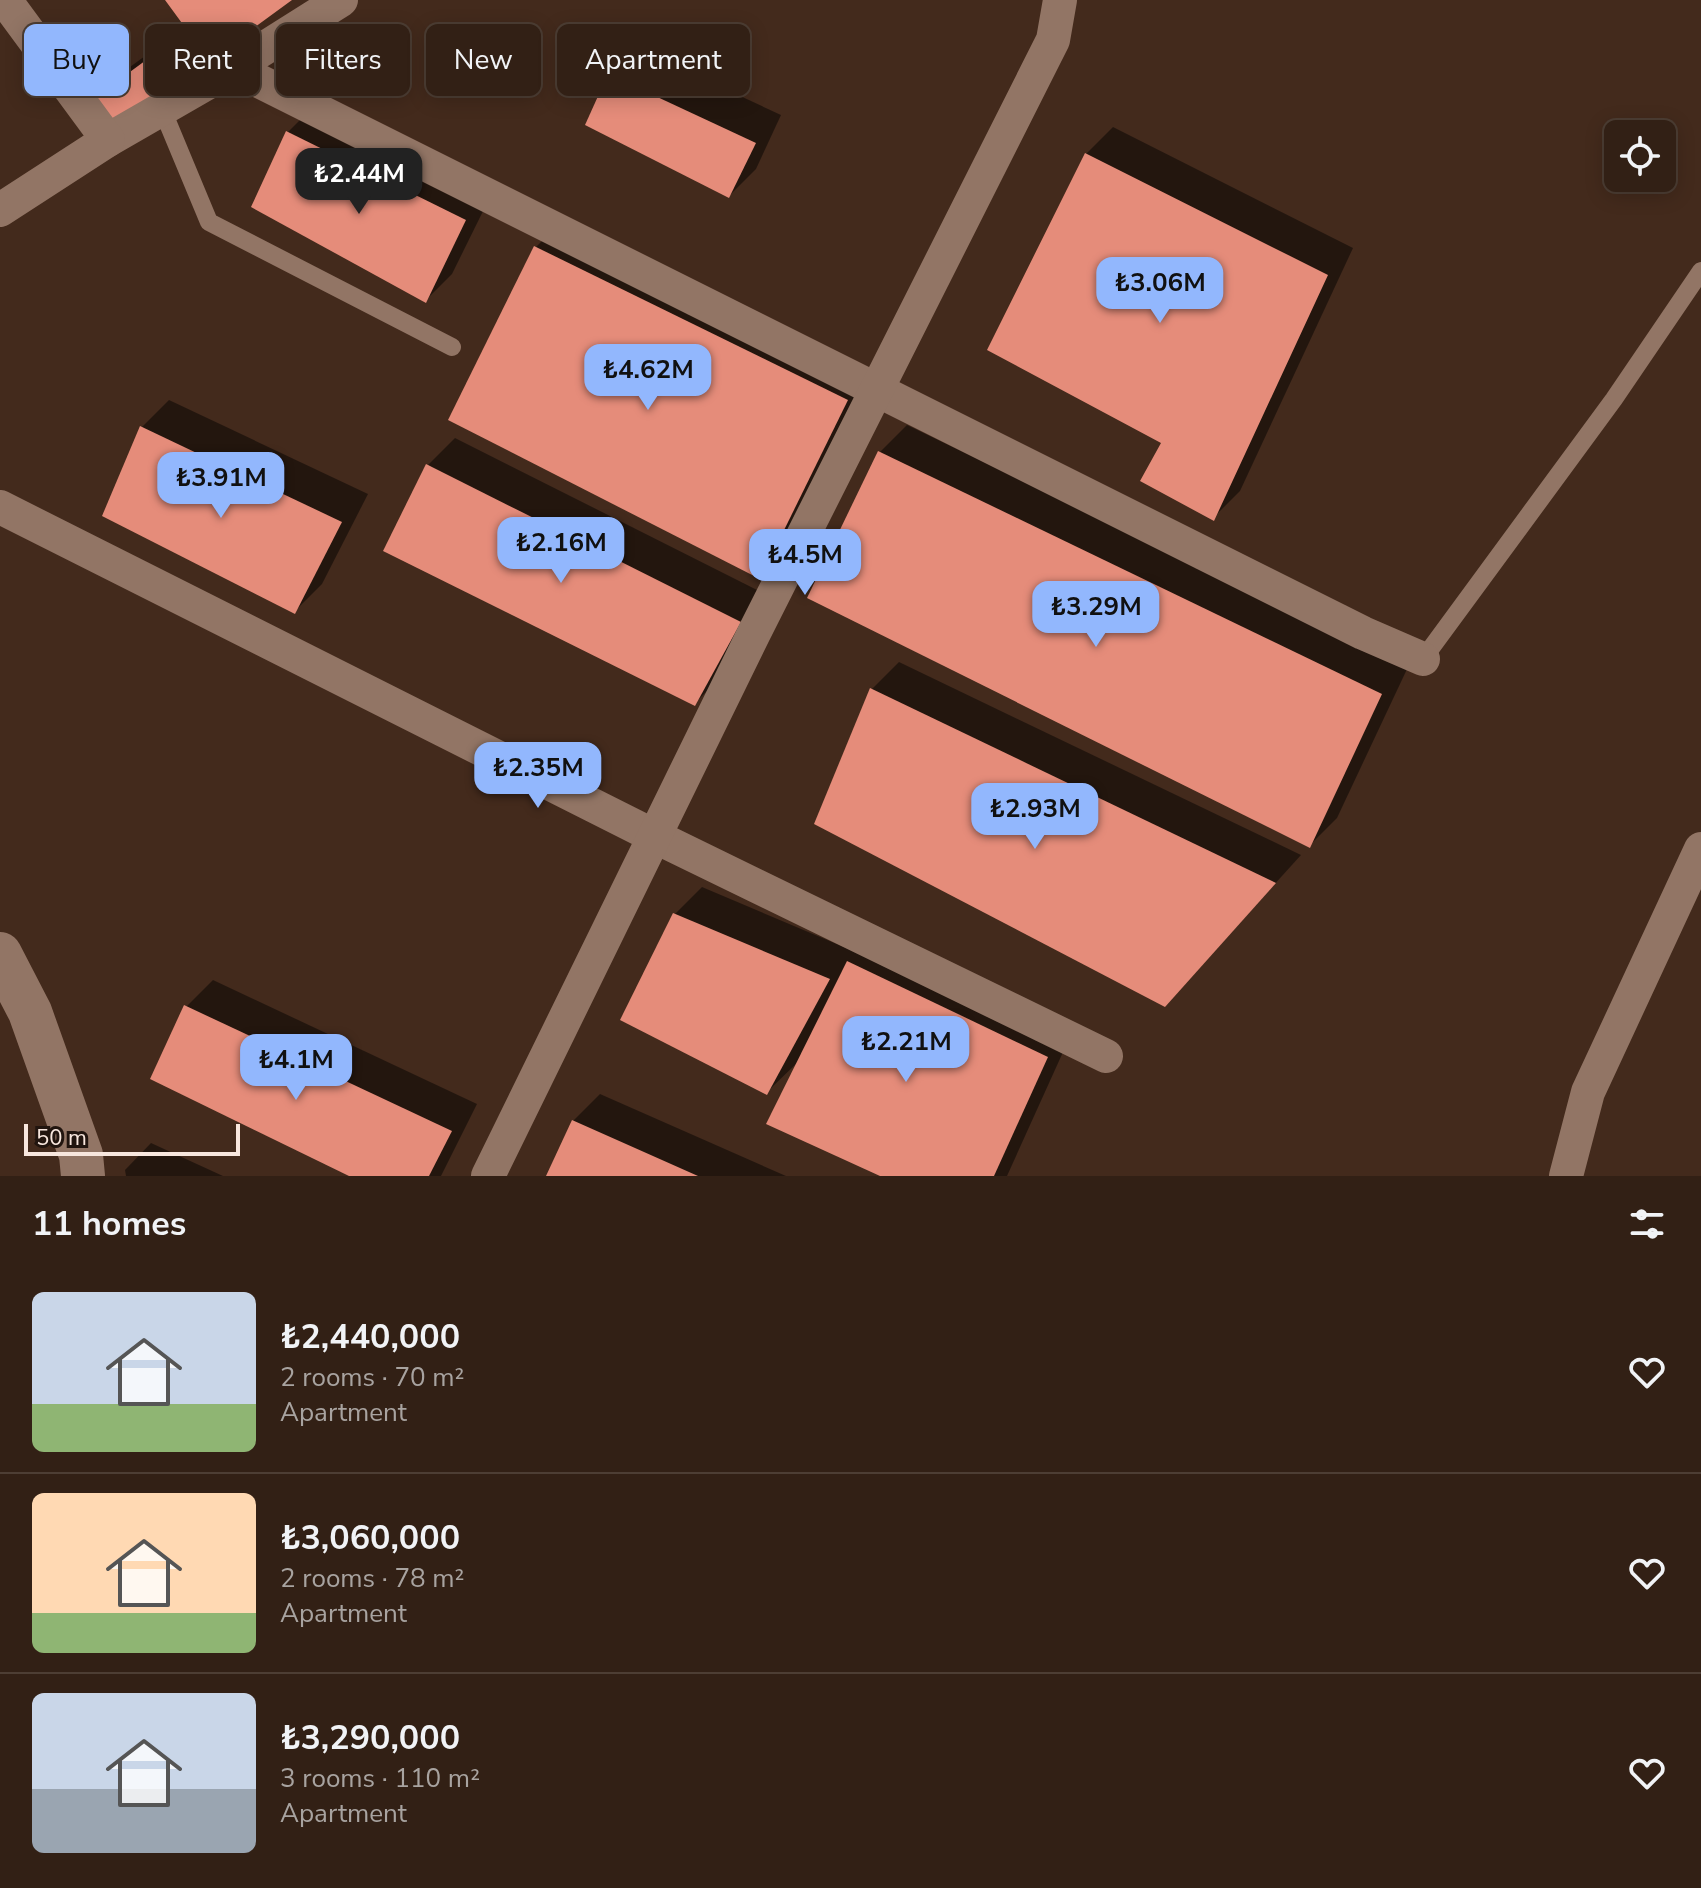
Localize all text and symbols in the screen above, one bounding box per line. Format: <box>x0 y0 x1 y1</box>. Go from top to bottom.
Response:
chip: Buy <box>24 24 129 96</box>
chip: Rent <box>145 24 260 96</box>
chip: Filters <box>276 24 410 96</box>
chip: New <box>426 24 541 96</box>
chip: Apartment <box>557 24 750 96</box>
map controls <box>1604 120 1676 192</box>
button: locate <box>1604 120 1676 192</box>
pin: ₺2.44M <box>294 148 424 216</box>
text: ₺2.44M <box>313 156 405 191</box>
pin: ₺3.06M <box>1095 257 1225 325</box>
text: ₺3.06M <box>1114 265 1206 300</box>
pin: ₺4.62M <box>583 344 713 412</box>
text: ₺4.62M <box>602 352 694 387</box>
pin: ₺3.91M <box>156 452 286 520</box>
text: ₺3.91M <box>175 460 267 495</box>
pin: ₺2.16M <box>496 517 626 585</box>
text: ₺2.16M <box>515 525 607 560</box>
pin: ₺4.5M <box>749 529 861 597</box>
text: ₺4.5M <box>767 537 843 572</box>
pin: ₺3.29M <box>1031 581 1161 649</box>
text: ₺3.29M <box>1050 589 1142 624</box>
pin: ₺2.35M <box>473 742 603 810</box>
text: ₺2.35M <box>492 750 584 785</box>
pin: ₺2.93M <box>970 783 1100 851</box>
text: ₺2.93M <box>989 791 1081 826</box>
pin: ₺2.21M <box>841 1016 971 1084</box>
text: ₺2.21M <box>860 1024 952 1059</box>
pin: ₺4.1M <box>240 1034 352 1102</box>
text: ₺4.1M <box>258 1042 334 1077</box>
scale bar <box>24 1120 240 1156</box>
text: 50 m <box>36 1123 87 1153</box>
text: 11 homes <box>32 1201 186 1247</box>
icon: filters <box>1625 1202 1669 1246</box>
text: ₺2,440,000 <box>280 1314 460 1360</box>
icon: home <box>96 1324 192 1420</box>
icon: heart <box>1625 1350 1669 1394</box>
text: 2 rooms · 70 m² <box>280 1360 464 1395</box>
text: Apartment <box>280 1395 407 1430</box>
text: ₺3,060,000 <box>280 1515 460 1561</box>
icon: home <box>96 1525 192 1621</box>
icon: heart <box>1625 1551 1669 1595</box>
text: 2 rooms · 78 m² <box>280 1561 464 1596</box>
text: Apartment <box>280 1596 407 1631</box>
text: ₺3,290,000 <box>280 1715 460 1761</box>
icon: home <box>96 1725 192 1821</box>
icon: heart <box>1625 1751 1669 1795</box>
text: 3 rooms · 110 m² <box>280 1761 480 1796</box>
text: Apartment <box>280 1796 407 1831</box>

